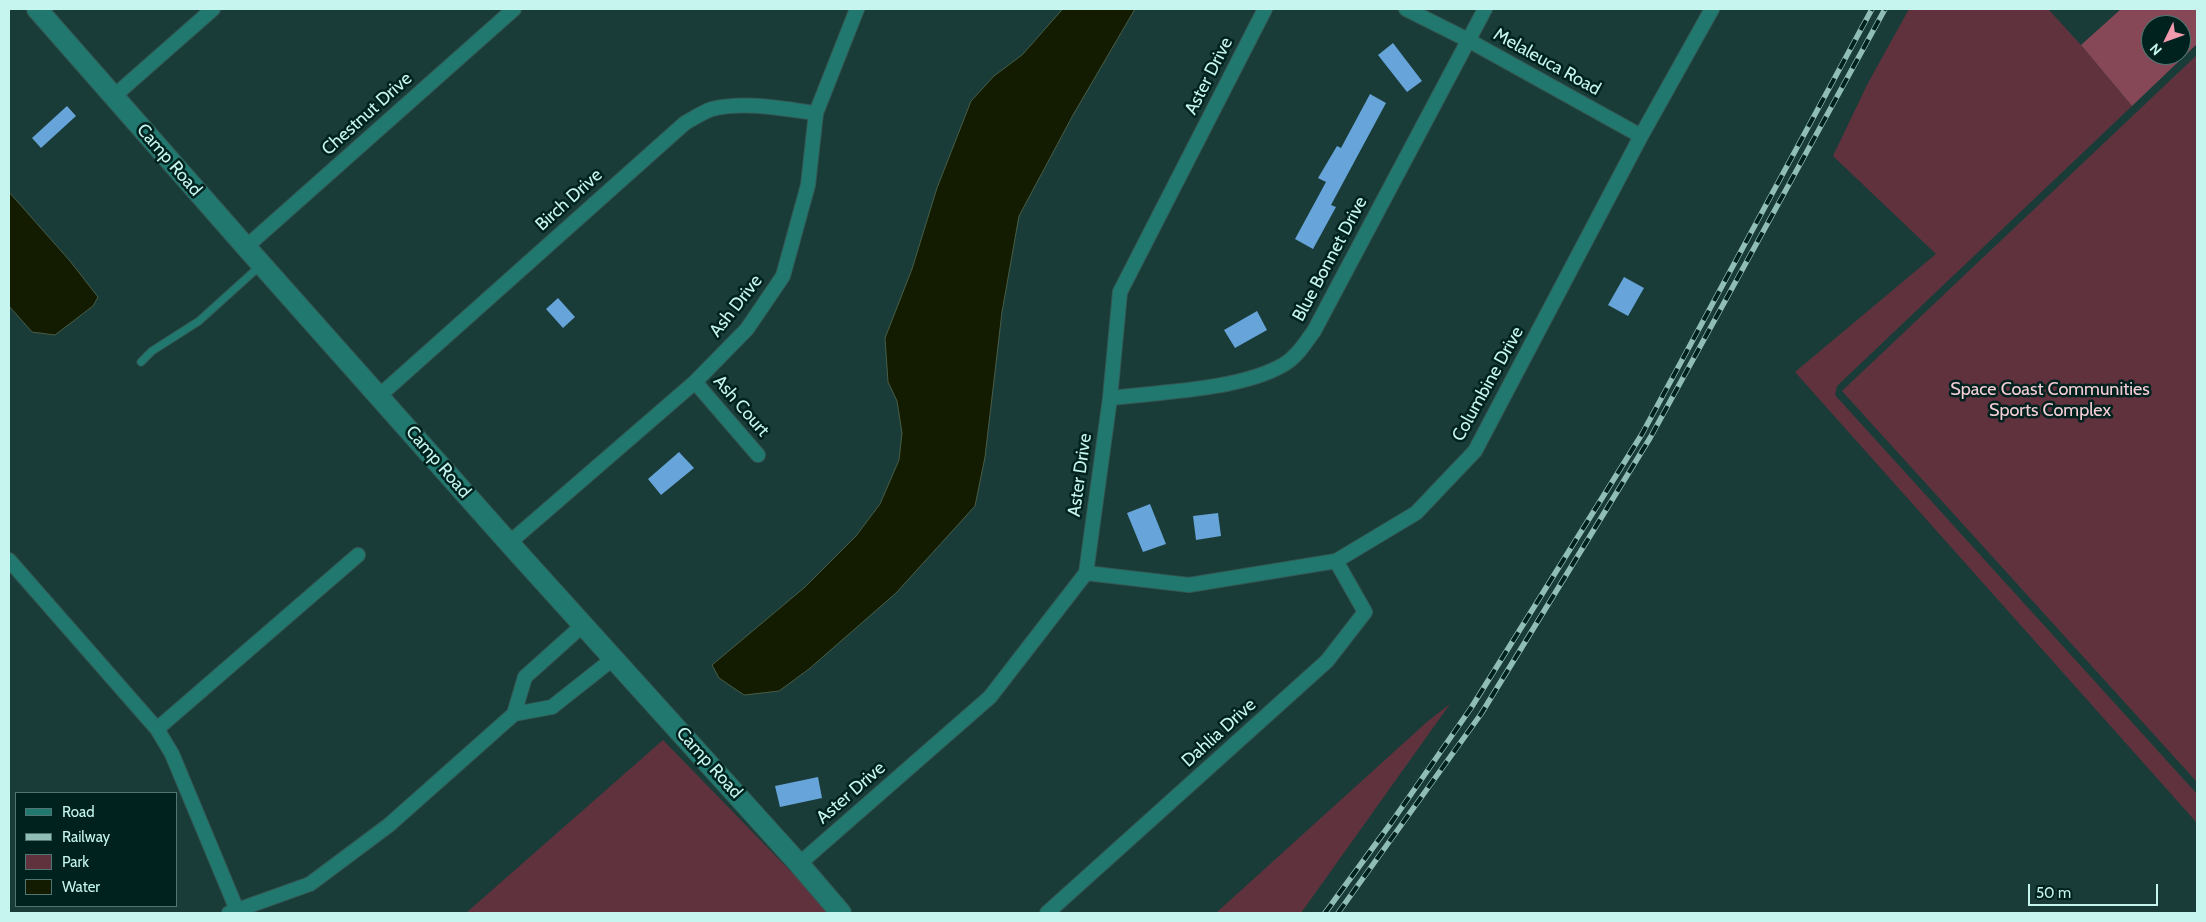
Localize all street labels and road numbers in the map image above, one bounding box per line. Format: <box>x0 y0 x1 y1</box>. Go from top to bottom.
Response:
street label: Melaleuca Road <box>1490 24 1604 100</box>
street label: Aster Drive <box>1180 34 1238 118</box>
street label: Chestnut Drive <box>318 68 416 160</box>
street label: Camp Road <box>132 119 206 201</box>
street label: Birch Drive <box>531 164 607 236</box>
street label: Blue Bonnet Drive <box>1288 193 1372 325</box>
street label: Ash Drive <box>705 271 767 341</box>
street label: Columbine Drive <box>1448 323 1528 445</box>
street label: Ash Court <box>708 371 774 441</box>
street label: Camp Road <box>401 421 475 503</box>
street label: Aster Drive <box>1063 432 1097 518</box>
street label: Dahlia Drive <box>1177 694 1261 772</box>
street label: Camp Road <box>671 723 747 803</box>
street label: Aster Drive <box>812 757 890 829</box>

